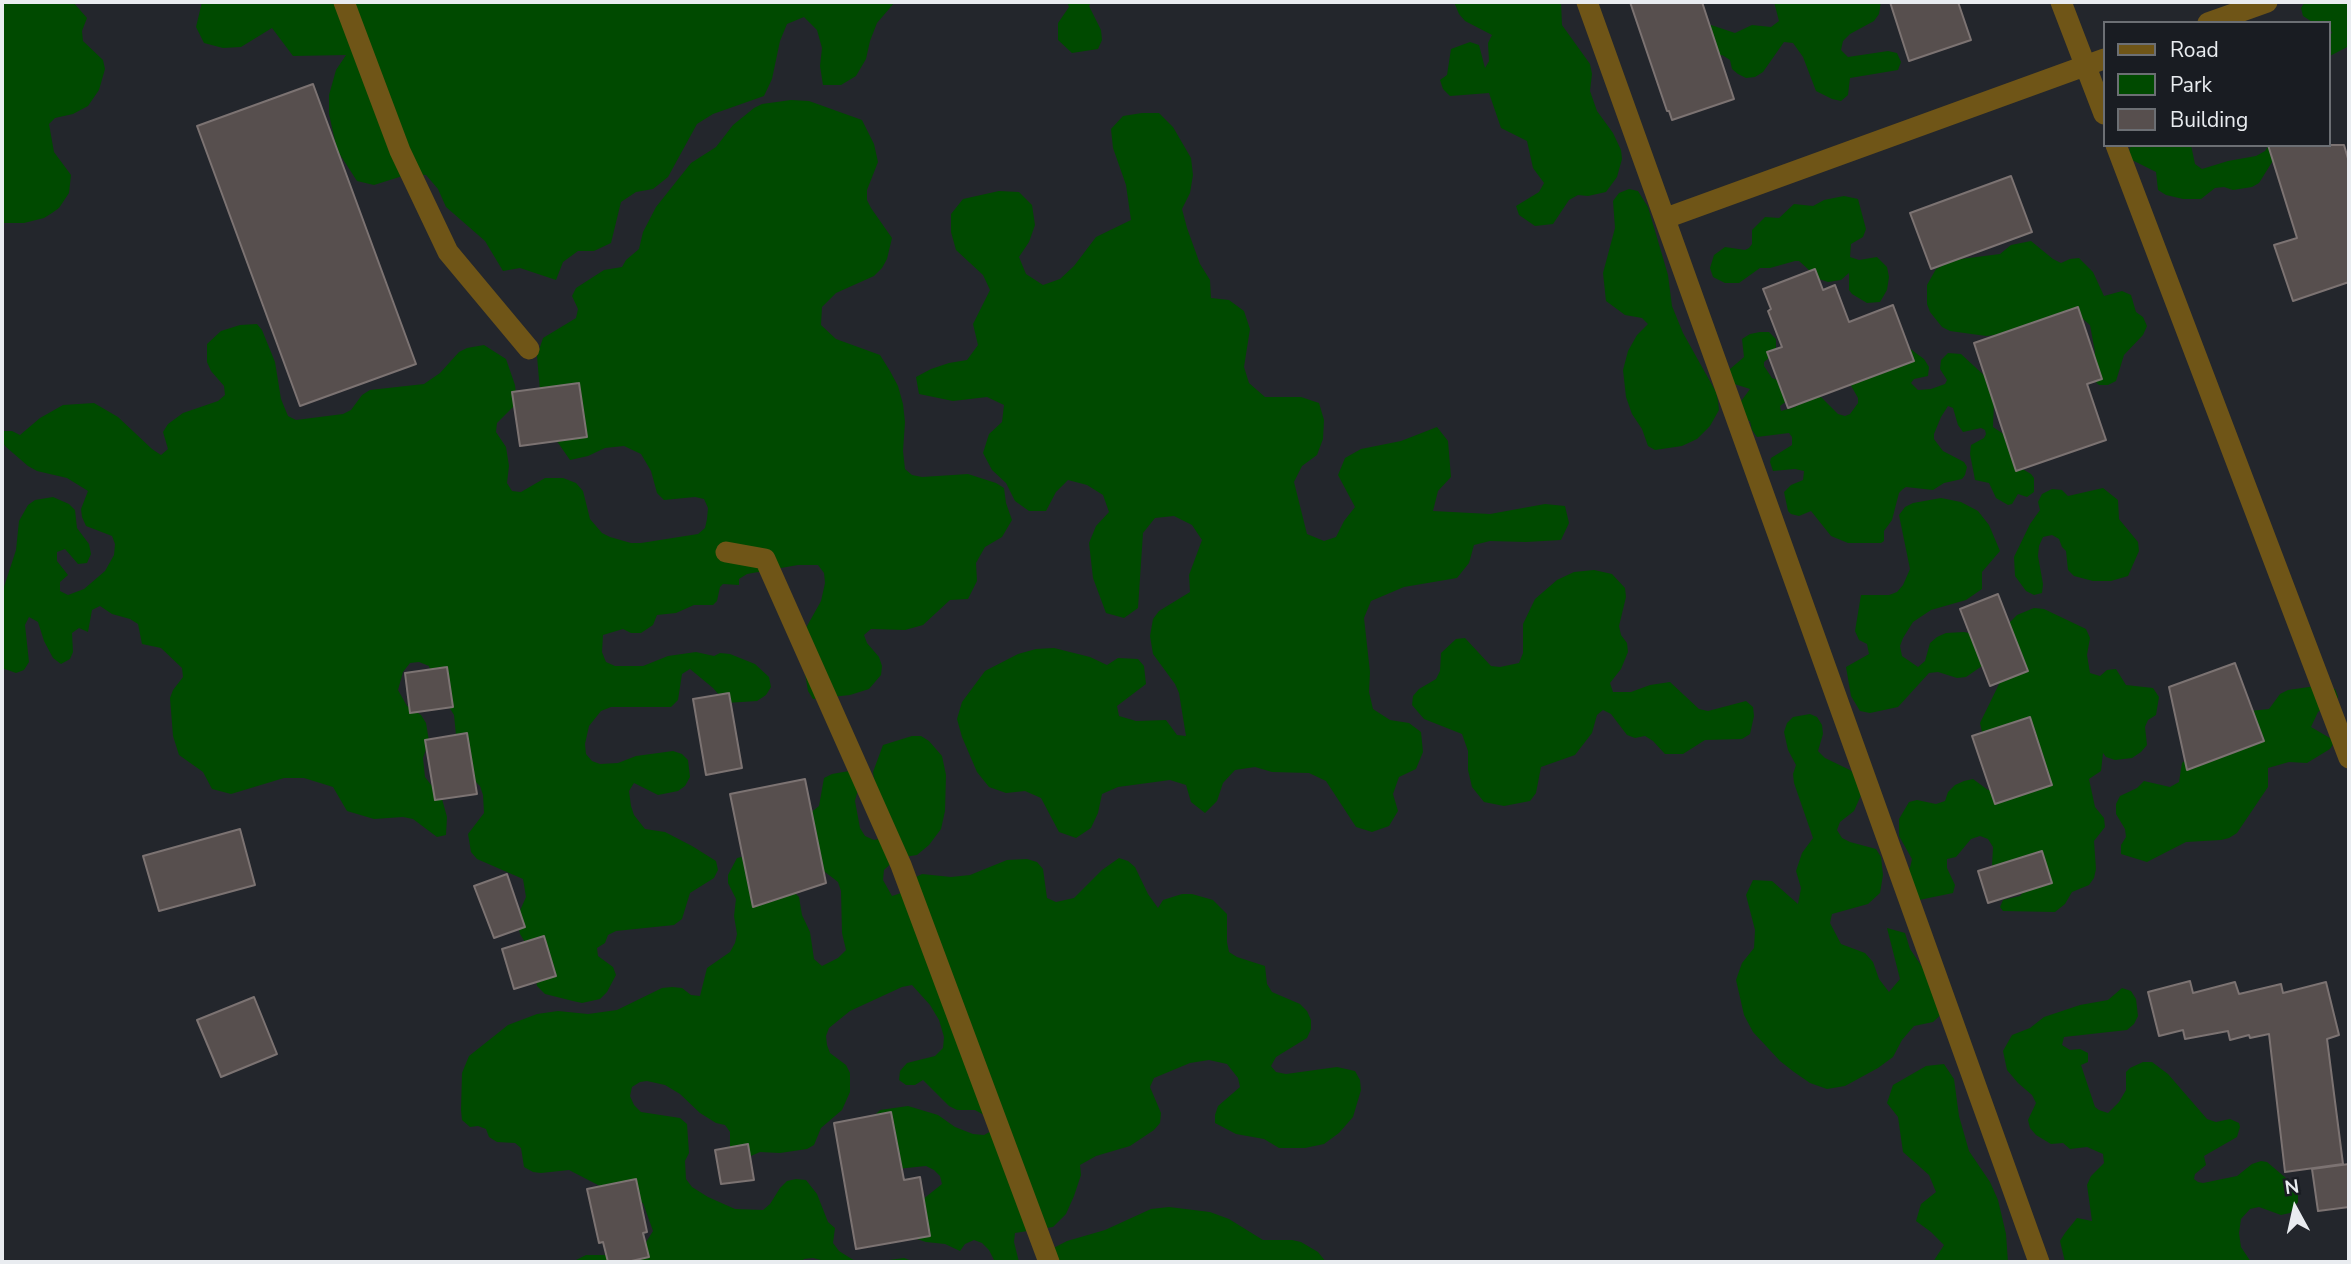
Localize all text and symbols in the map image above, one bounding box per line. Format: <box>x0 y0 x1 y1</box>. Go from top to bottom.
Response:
legend <box>2102 21 2330 147</box>
text: Road <box>2170 36 2219 64</box>
text: Park <box>2170 71 2212 99</box>
text: Building <box>2170 106 2248 134</box>
north arrow <box>2260 1173 2330 1243</box>
text: N <box>2283 1173 2301 1201</box>

